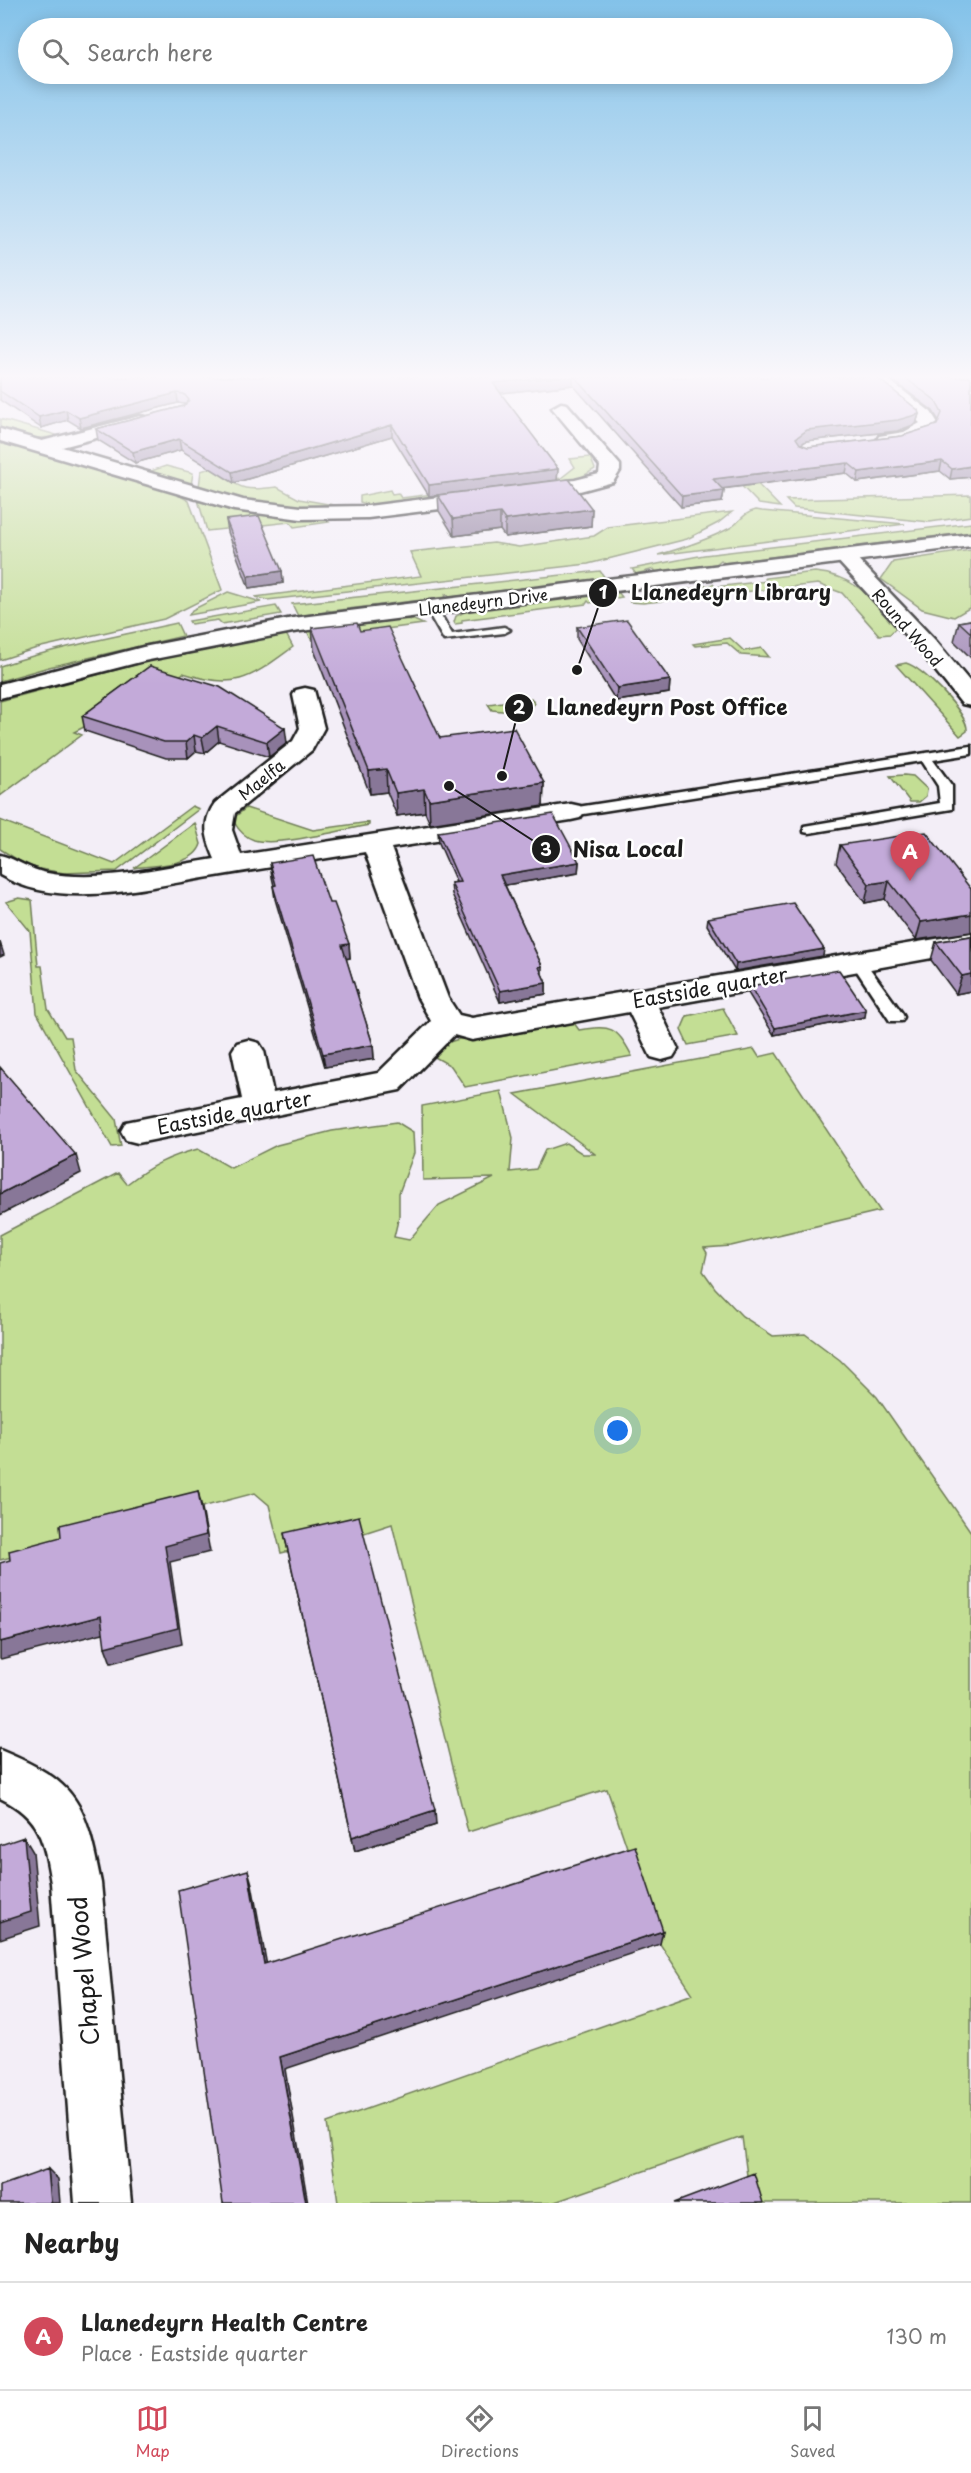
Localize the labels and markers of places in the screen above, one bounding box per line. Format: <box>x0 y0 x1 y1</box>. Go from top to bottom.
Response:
callout: Llanedeyrn Library <box>588 573 843 612</box>
callout: Llanedeyrn Post Office <box>504 689 799 728</box>
callout: Nisa Local <box>531 830 696 869</box>
pin: A <box>890 832 930 881</box>

